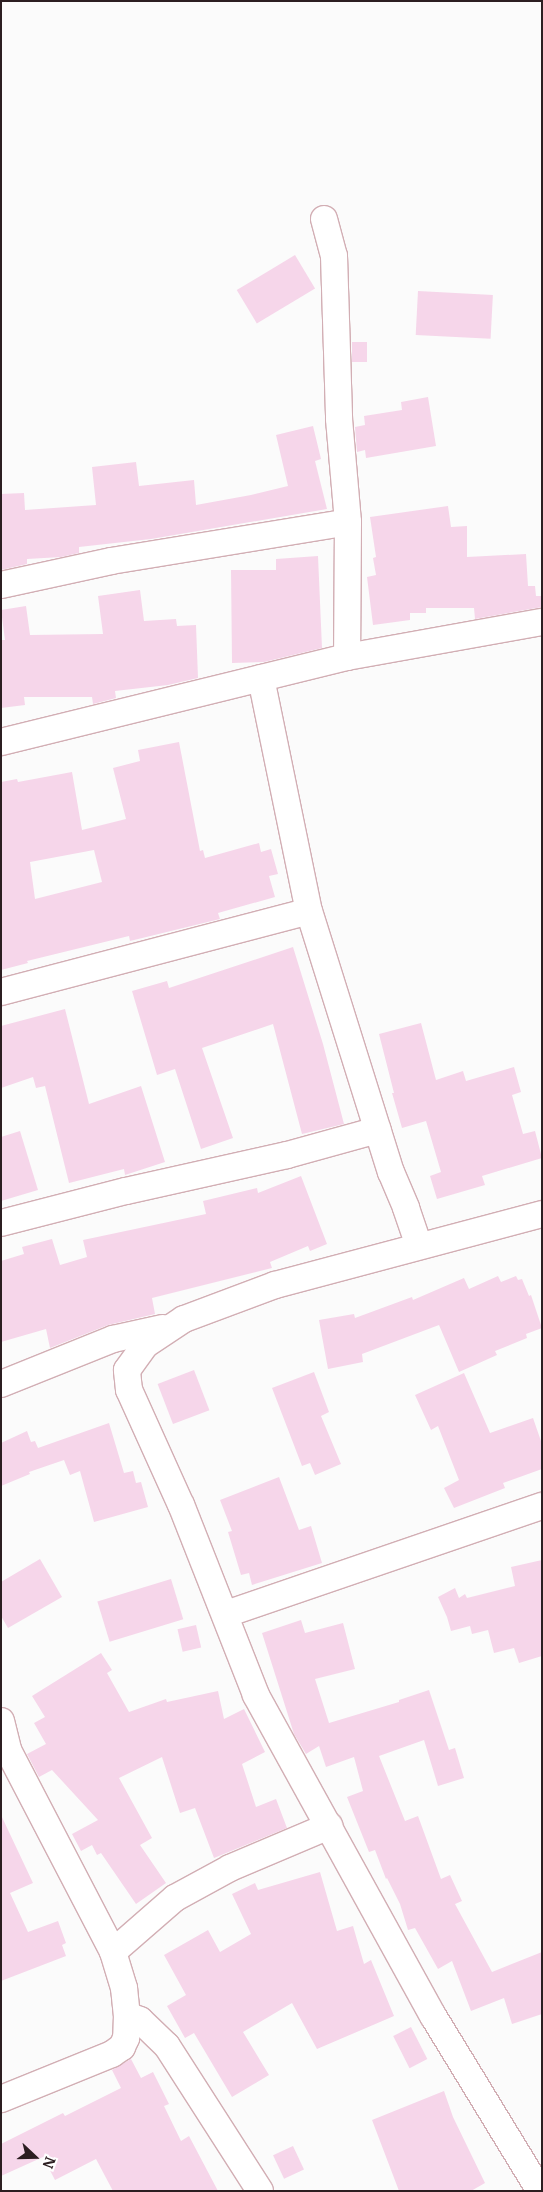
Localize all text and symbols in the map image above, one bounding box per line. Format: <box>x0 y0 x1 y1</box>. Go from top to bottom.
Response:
north arrow <box>10 2132 60 2182</box>
text: N <box>39 2154 59 2171</box>

